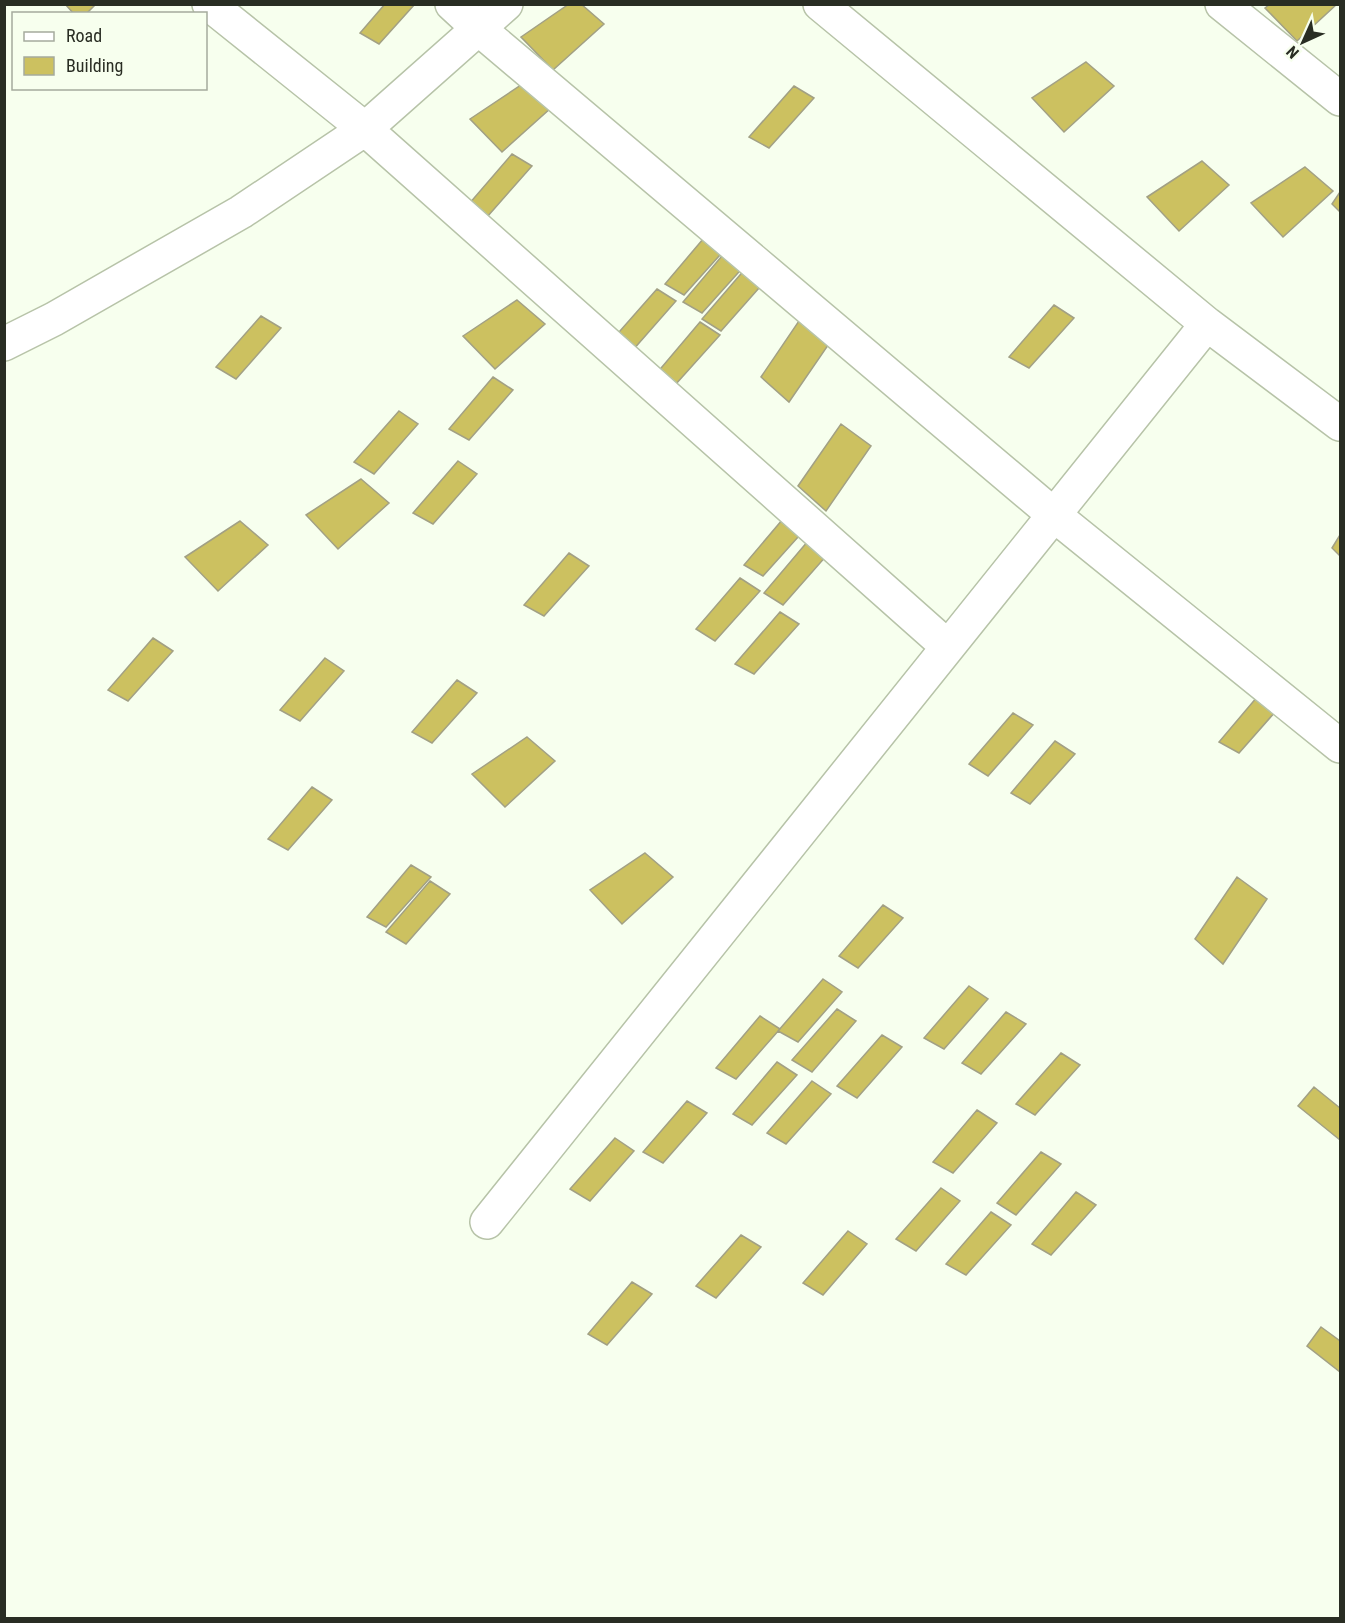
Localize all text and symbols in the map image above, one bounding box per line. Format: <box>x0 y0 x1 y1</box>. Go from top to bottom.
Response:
legend <box>12 12 207 90</box>
north arrow <box>1273 12 1333 72</box>
text: Road <box>66 25 102 46</box>
text: N <box>1283 42 1303 62</box>
text: Building <box>66 55 123 76</box>

